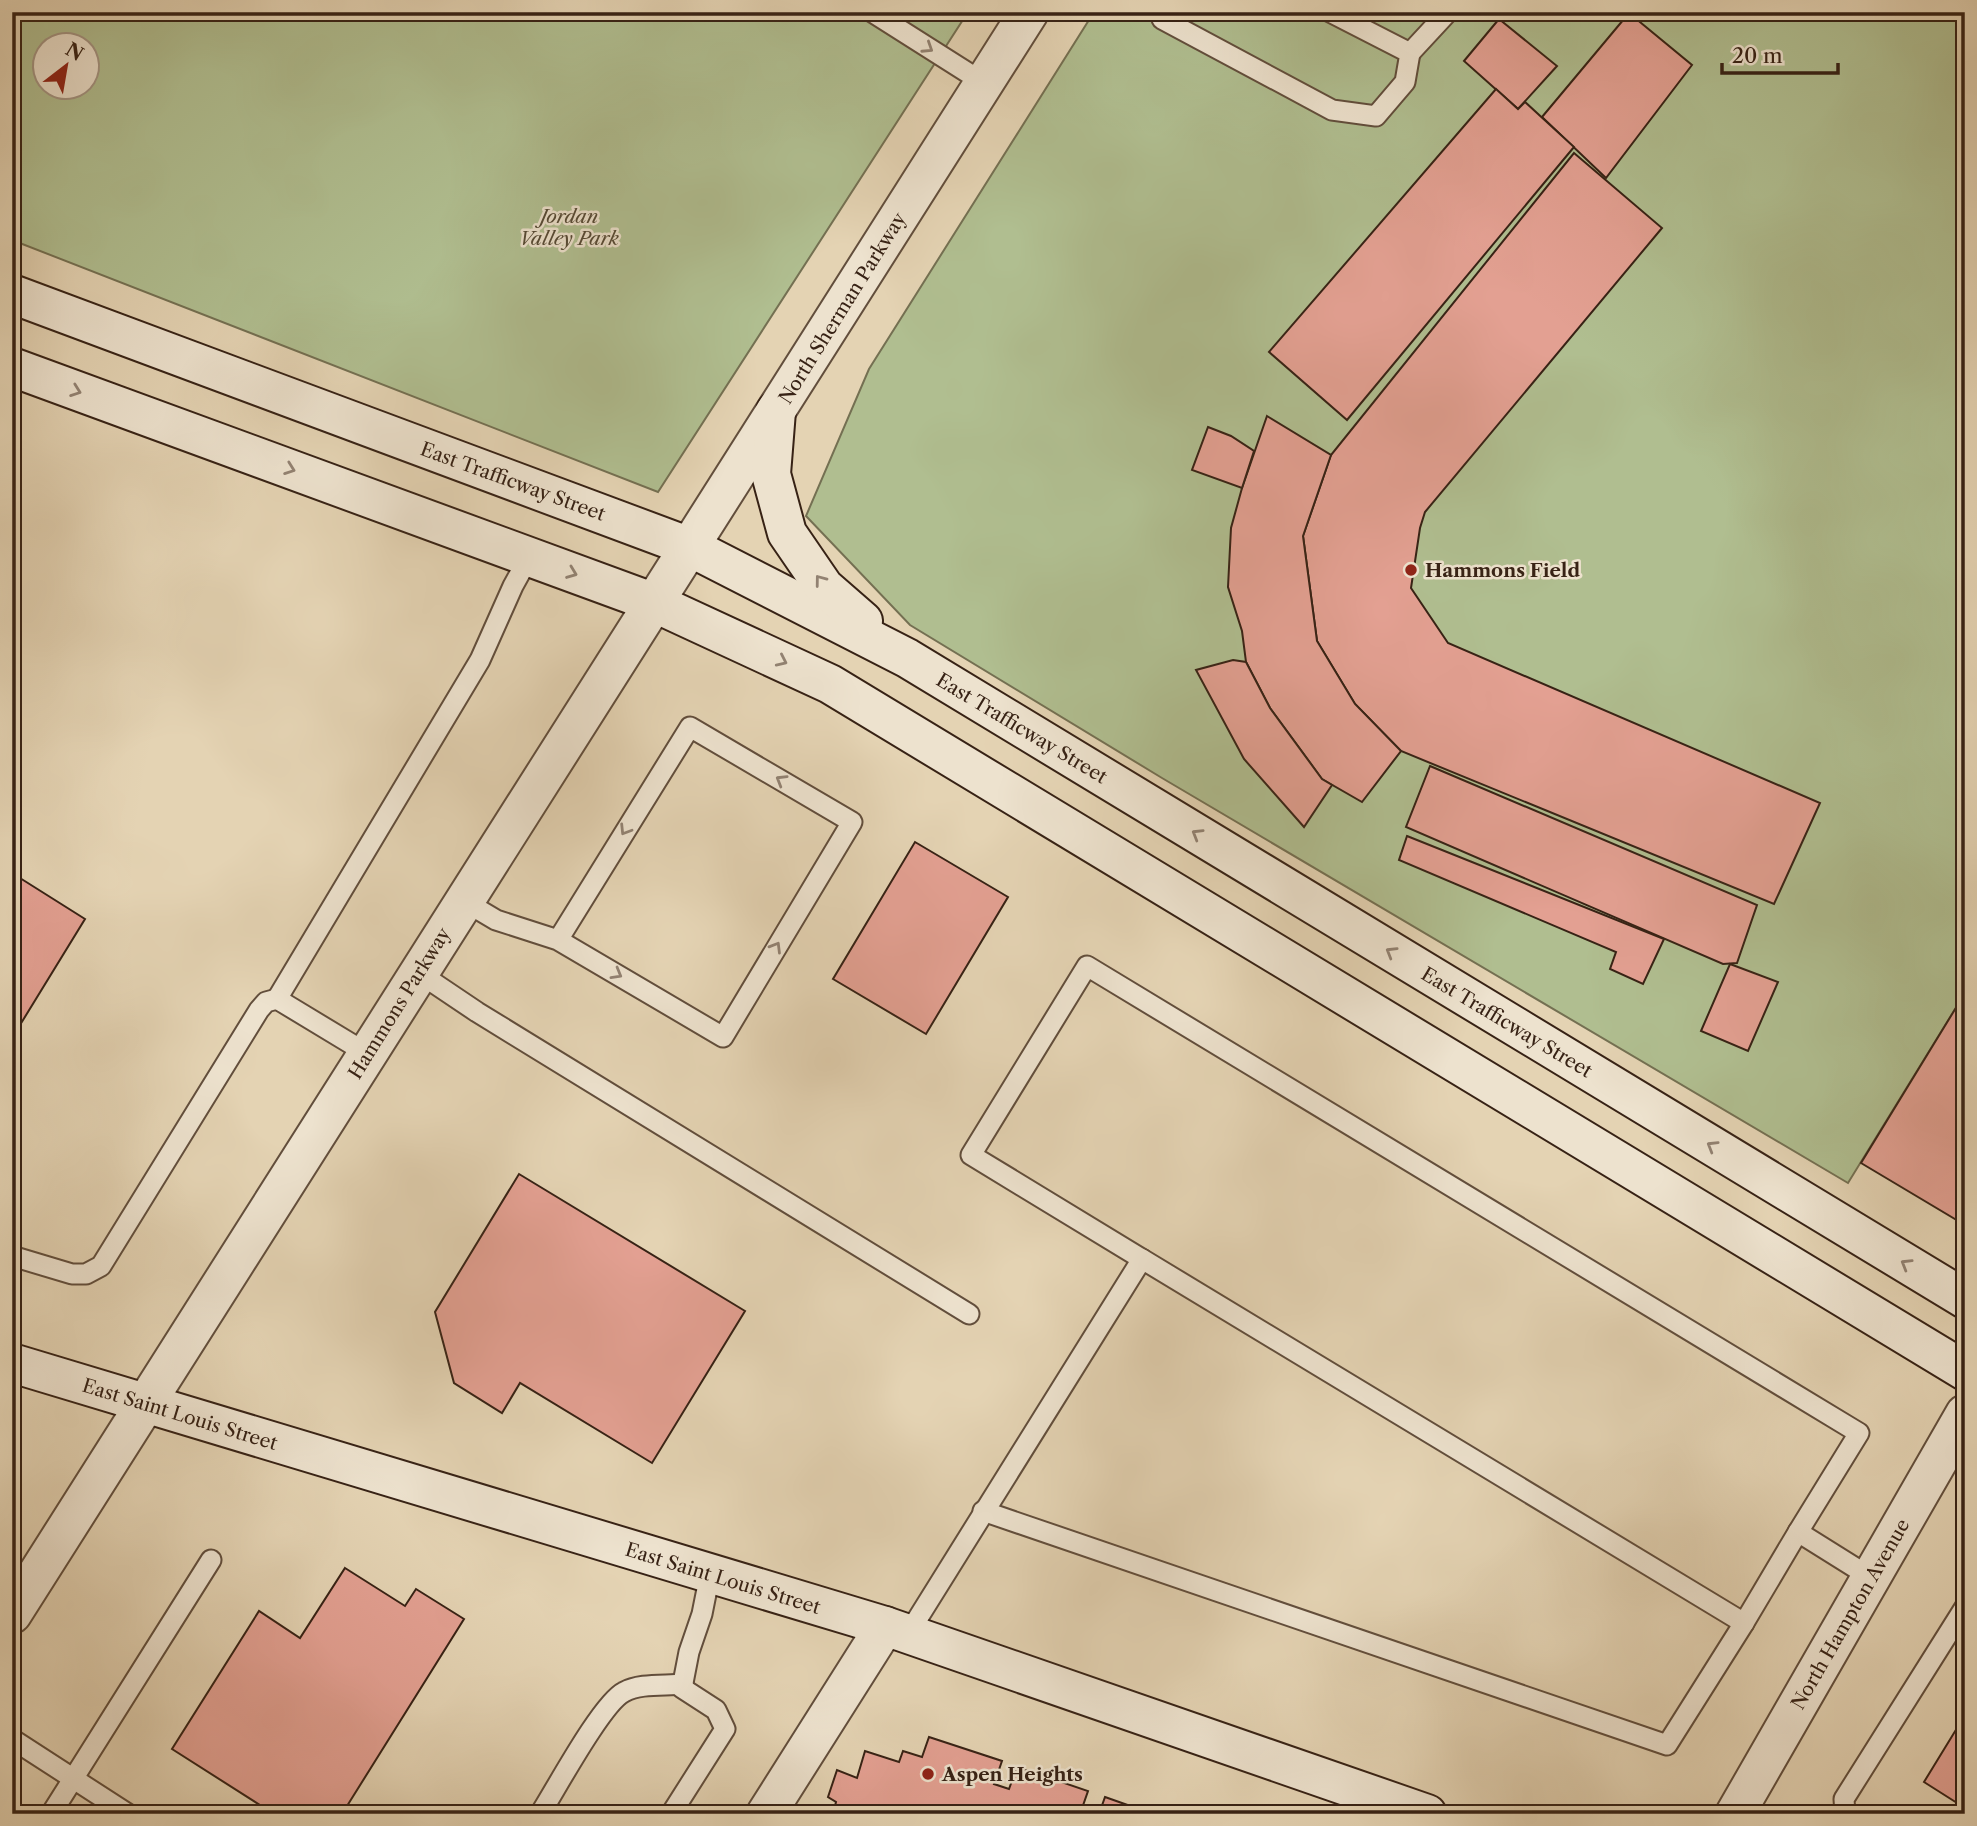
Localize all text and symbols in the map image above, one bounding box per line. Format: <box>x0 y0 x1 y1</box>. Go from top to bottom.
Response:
north arrow <box>32 32 102 102</box>
scale bar <box>1722 32 1837 76</box>
text: N <box>61 38 87 66</box>
one-way arrow <box>920 40 933 52</box>
text: 20 m <box>1732 43 1783 68</box>
park label: Jordan Valley Park <box>519 205 619 250</box>
street label: North Sherman Parkway <box>774 208 911 408</box>
one-way arrow <box>70 382 82 396</box>
street label: East Trafficway Street <box>417 437 609 526</box>
one-way arrow <box>283 461 295 475</box>
place label: Hammons Field <box>1425 559 1580 582</box>
marker: Hammons Field <box>1403 562 1419 578</box>
one-way arrow <box>566 565 578 579</box>
one-way arrow <box>816 575 828 588</box>
one-way arrow <box>775 653 787 667</box>
street label: East Trafficway Street <box>932 668 1112 789</box>
one-way arrow <box>775 776 788 789</box>
one-way arrow <box>621 822 634 835</box>
one-way arrow <box>1191 830 1204 843</box>
street label: Hammons Parkway <box>343 923 456 1083</box>
one-way arrow <box>768 941 781 954</box>
one-way arrow <box>1386 947 1399 960</box>
street label: East Trafficway Street <box>1417 962 1597 1083</box>
one-way arrow <box>610 966 622 979</box>
one-way arrow <box>1706 1141 1719 1154</box>
one-way arrow <box>1901 1259 1914 1272</box>
street label: East Saint Louis Street <box>80 1374 280 1455</box>
street label: North Hampton Avenue <box>1786 1515 1914 1714</box>
street label: East Saint Louis Street <box>623 1538 823 1619</box>
place label: Aspen Heights <box>941 1763 1083 1786</box>
marker: Aspen Heights <box>920 1766 936 1782</box>

